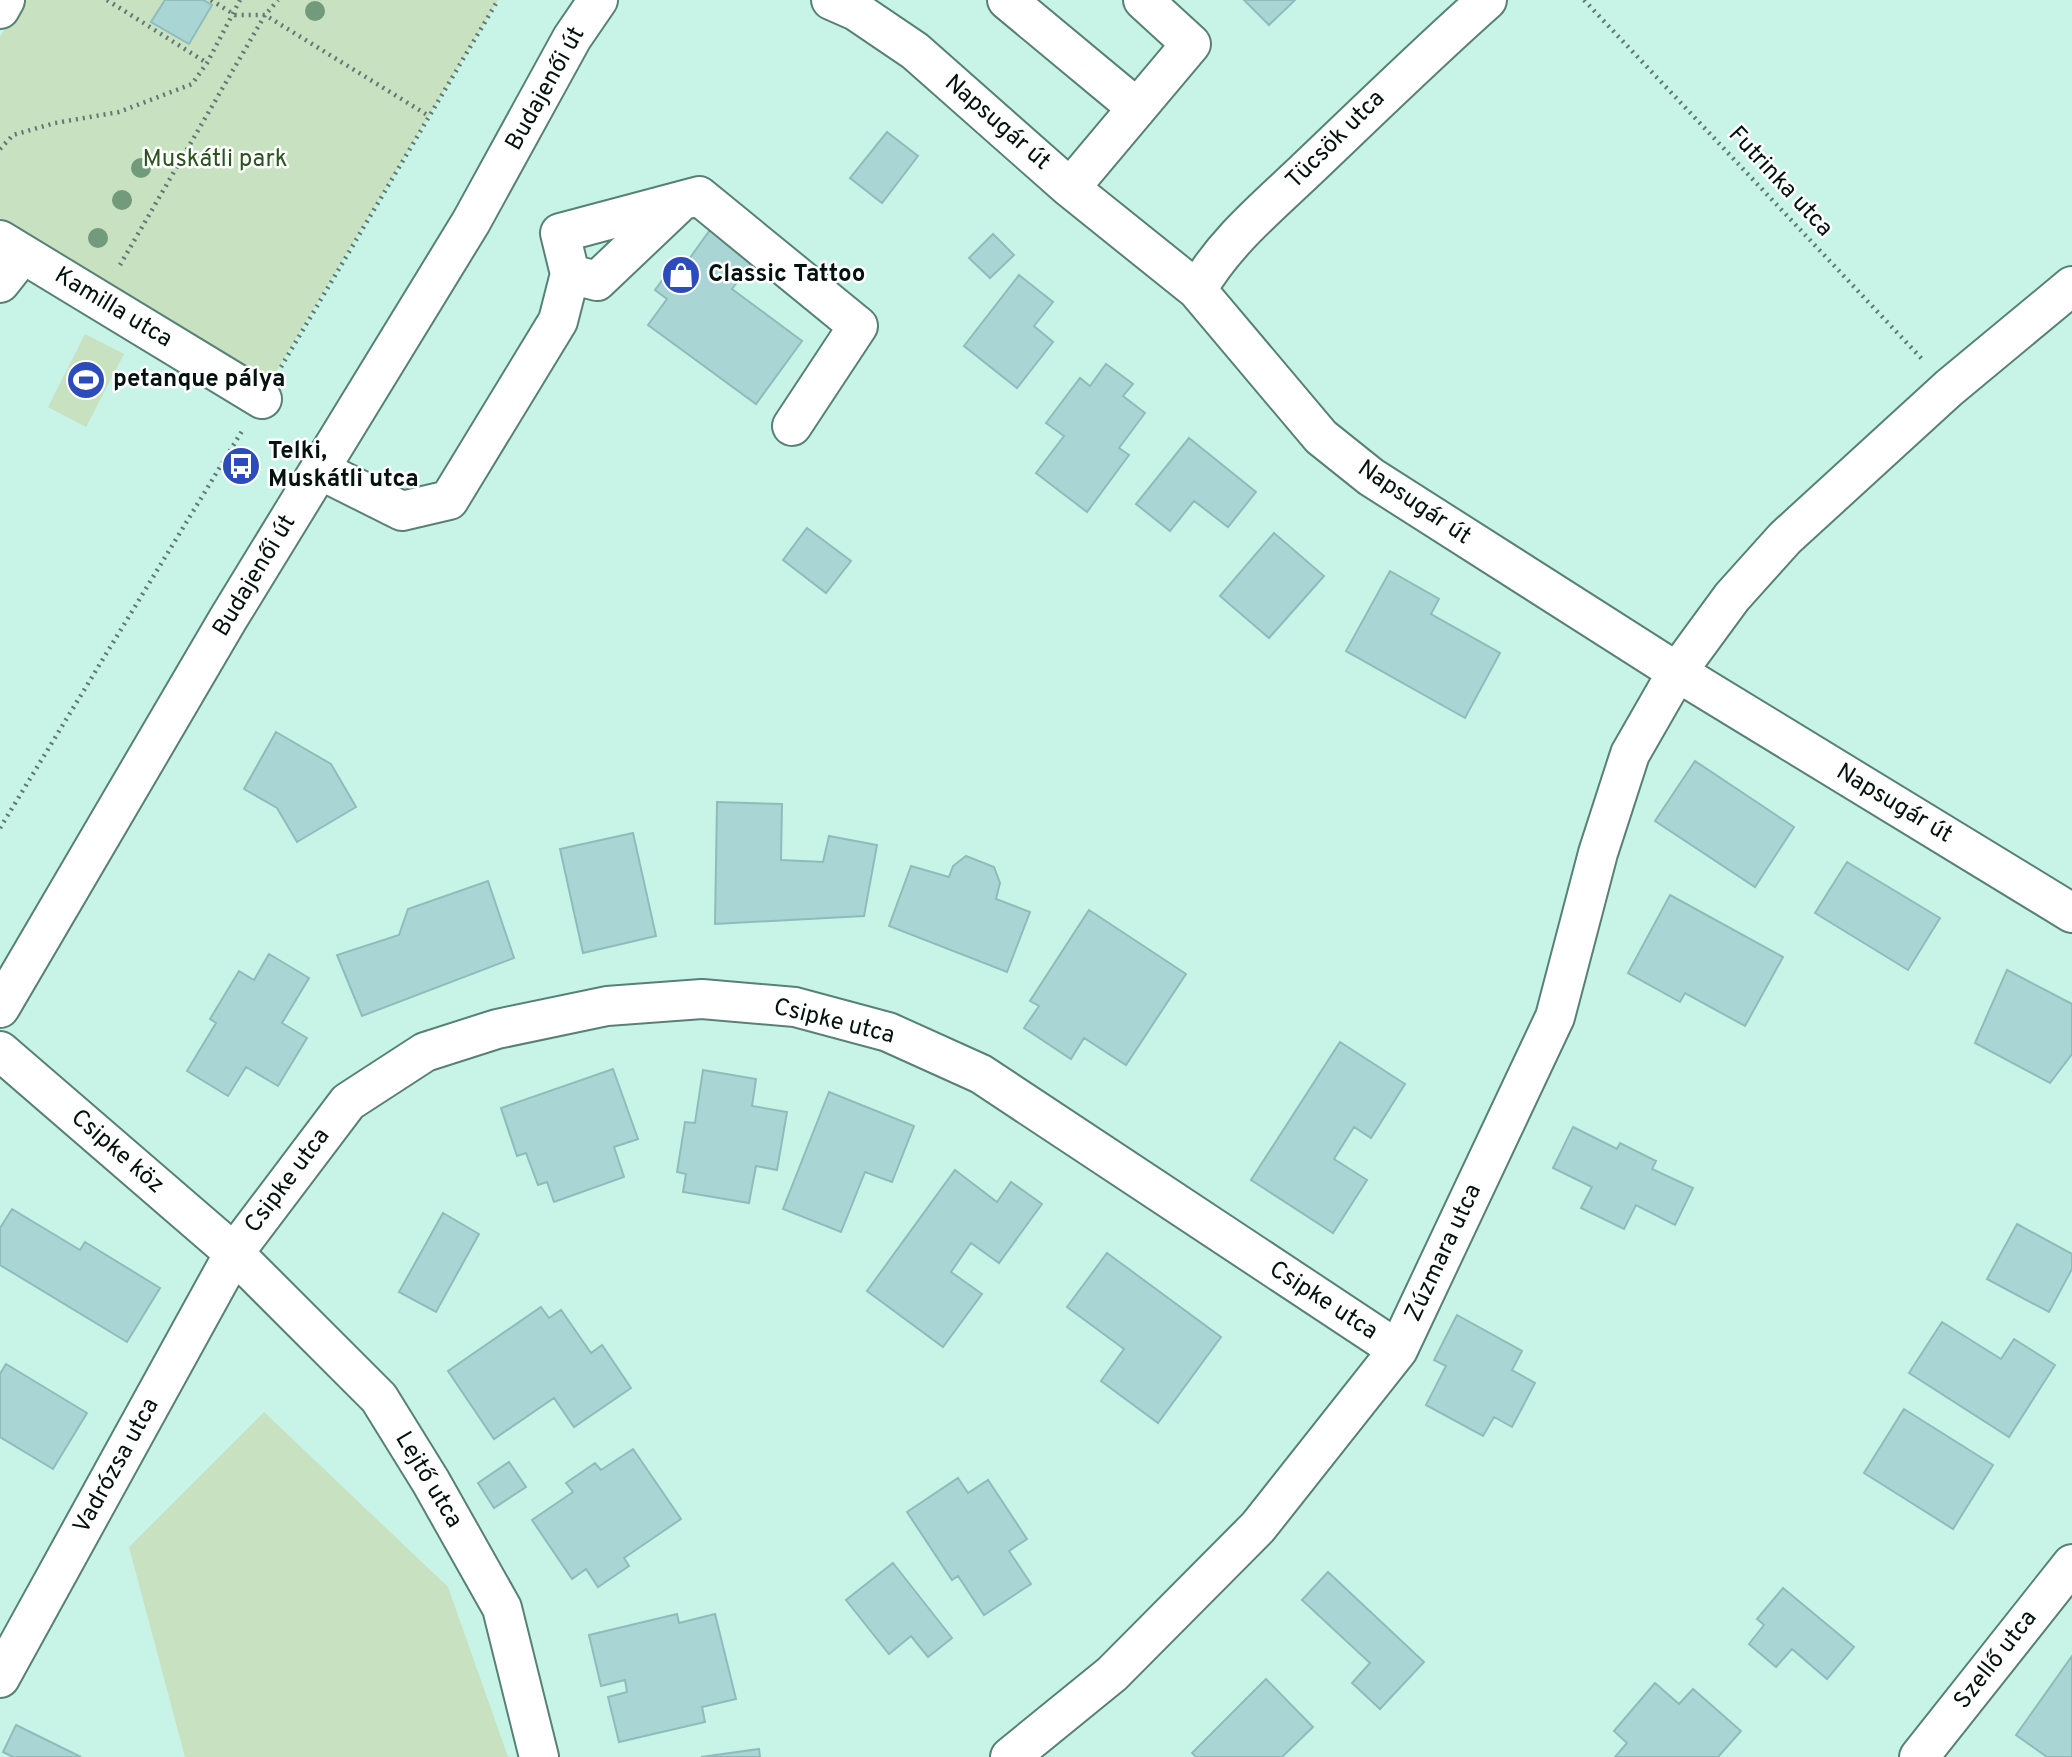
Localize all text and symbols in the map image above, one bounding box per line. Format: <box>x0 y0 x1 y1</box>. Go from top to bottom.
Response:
street label: Budajenői út <box>500 22 592 156</box>
street label: Napsugár út <box>938 69 1056 177</box>
street label: Tücsök utca <box>1280 84 1392 196</box>
street label: Futrinka utca <box>1721 120 1839 244</box>
park label: Muskátli park <box>143 145 287 175</box>
shop icon: Classic Tattoo <box>660 254 702 296</box>
place label: Classic Tattoo <box>708 260 865 290</box>
street label: Kamilla utca <box>49 261 177 355</box>
sports icon: petanque pálya <box>65 359 107 401</box>
place label: petanque pálya <box>113 365 285 395</box>
place label: Telki, Muskátli utca <box>268 437 419 495</box>
bus stop icon: Telki, Muskátli utca <box>220 445 262 487</box>
street label: Napsugár út <box>1351 454 1477 552</box>
street label: Budajenői út <box>207 510 303 642</box>
street label: Napsugár út <box>1830 758 1958 850</box>
street label: Csipke utca <box>770 993 898 1051</box>
street label: Csipke köz <box>64 1103 170 1201</box>
street label: Csipke utca <box>239 1123 337 1239</box>
street label: Zúzmara utca <box>1399 1179 1489 1327</box>
street label: Csipke utca <box>1263 1255 1383 1347</box>
street label: Vadrózsa utca <box>67 1393 167 1539</box>
street label: Lejtő utca <box>388 1426 468 1534</box>
street label: Szellő utca <box>1948 1604 2044 1716</box>

